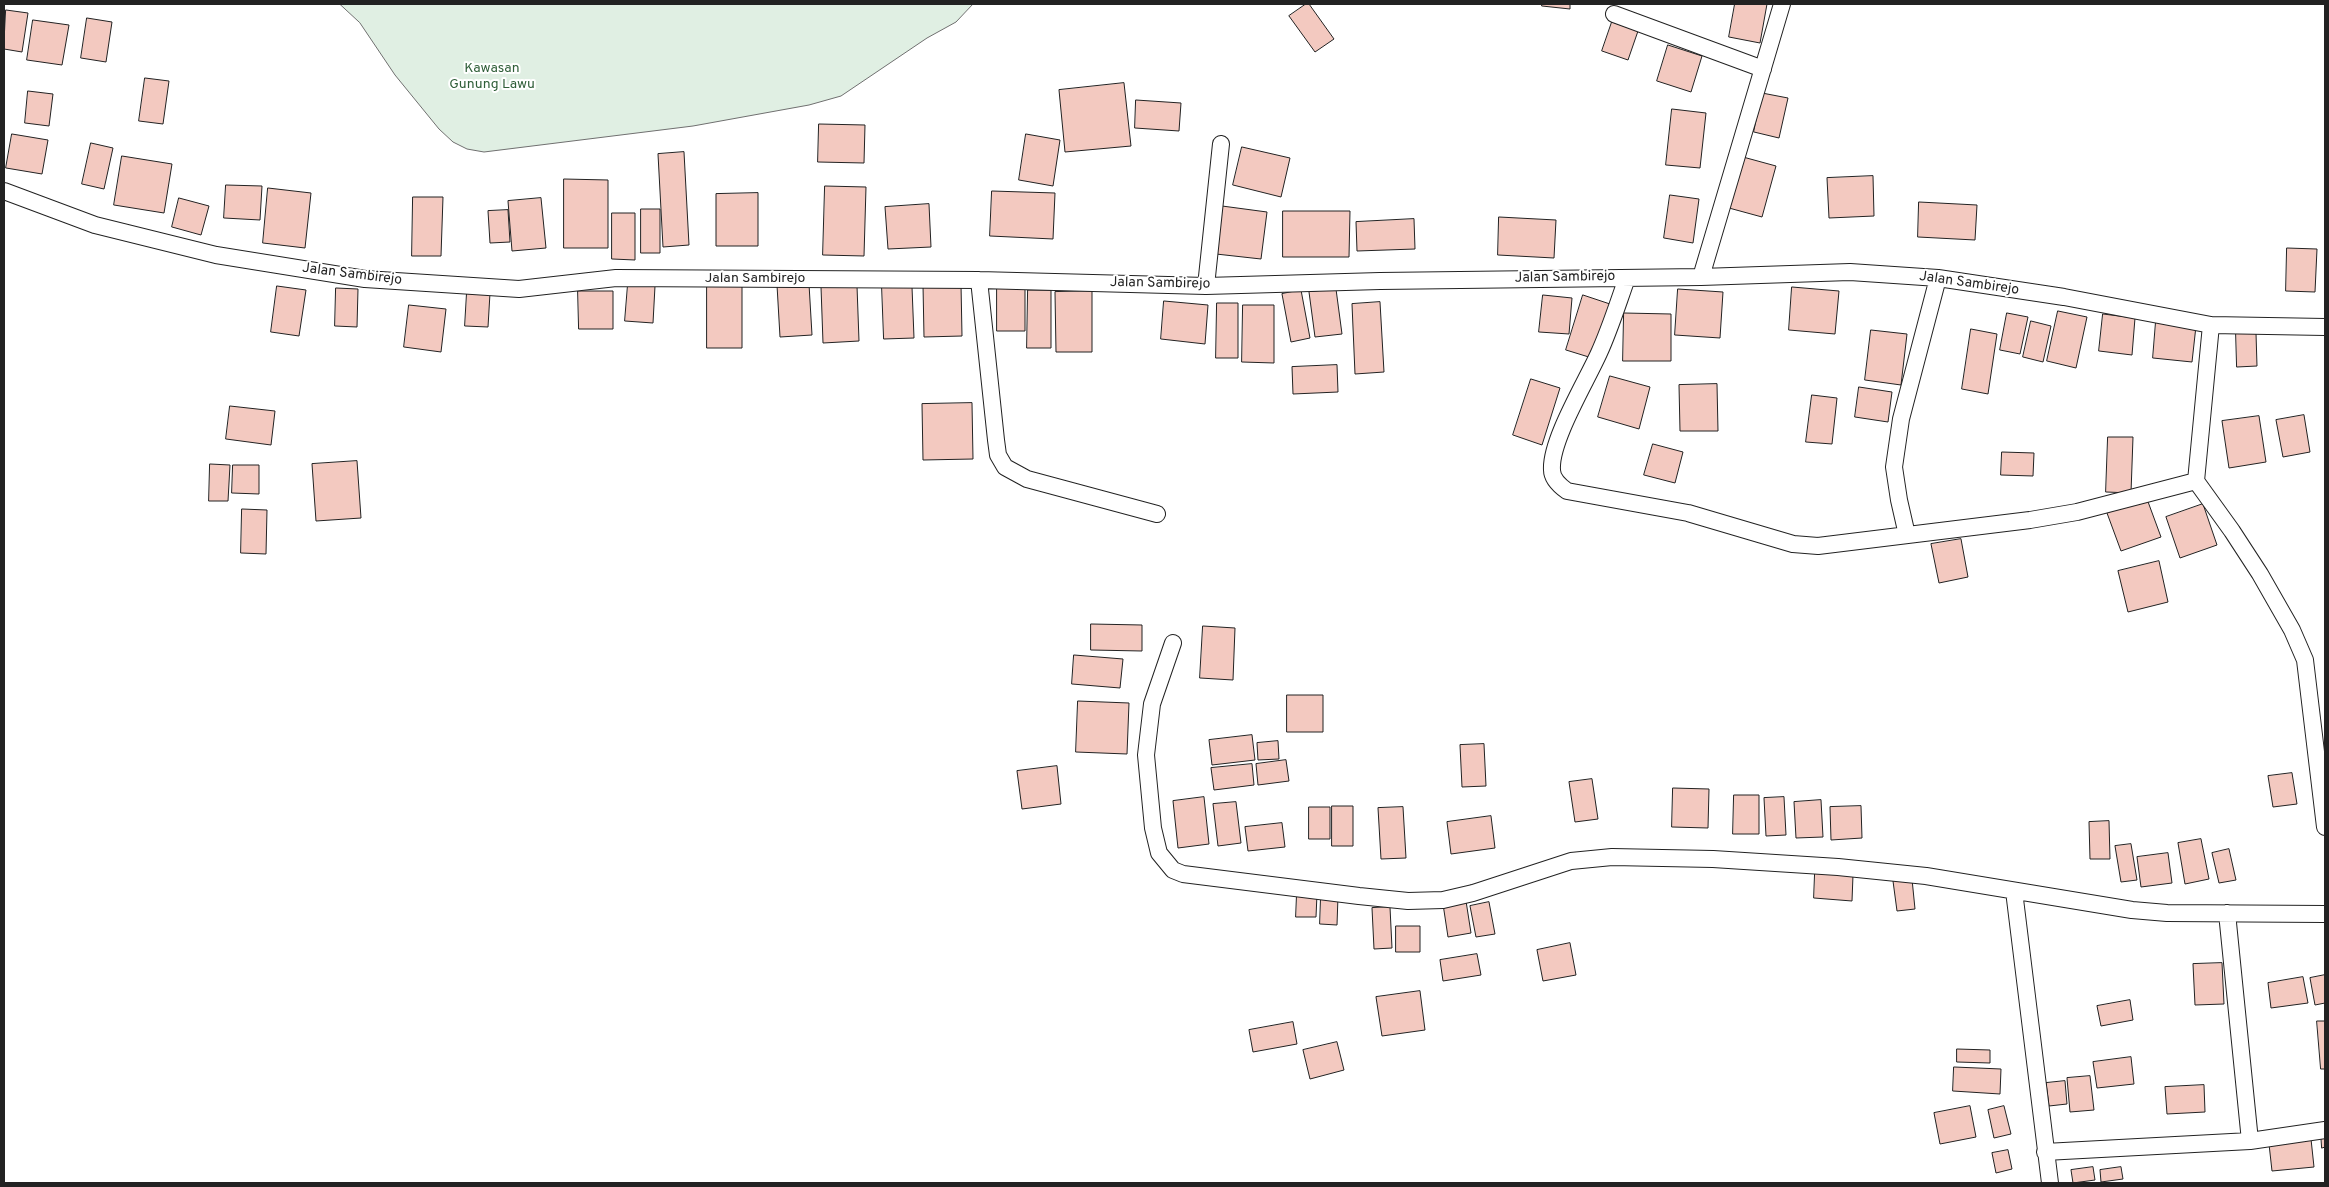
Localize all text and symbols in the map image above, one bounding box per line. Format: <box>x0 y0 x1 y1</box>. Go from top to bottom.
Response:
park label: Kawasan Gunung Lawu <box>449 61 535 94</box>
street label: Jalan Sambirejo <box>301 261 403 289</box>
street label: Jalan Sambirejo <box>1515 269 1615 287</box>
street label: Jalan Sambirejo <box>1918 269 2020 299</box>
street label: Jalan Sambirejo <box>705 271 805 287</box>
street label: Jalan Sambirejo <box>1110 275 1210 293</box>

